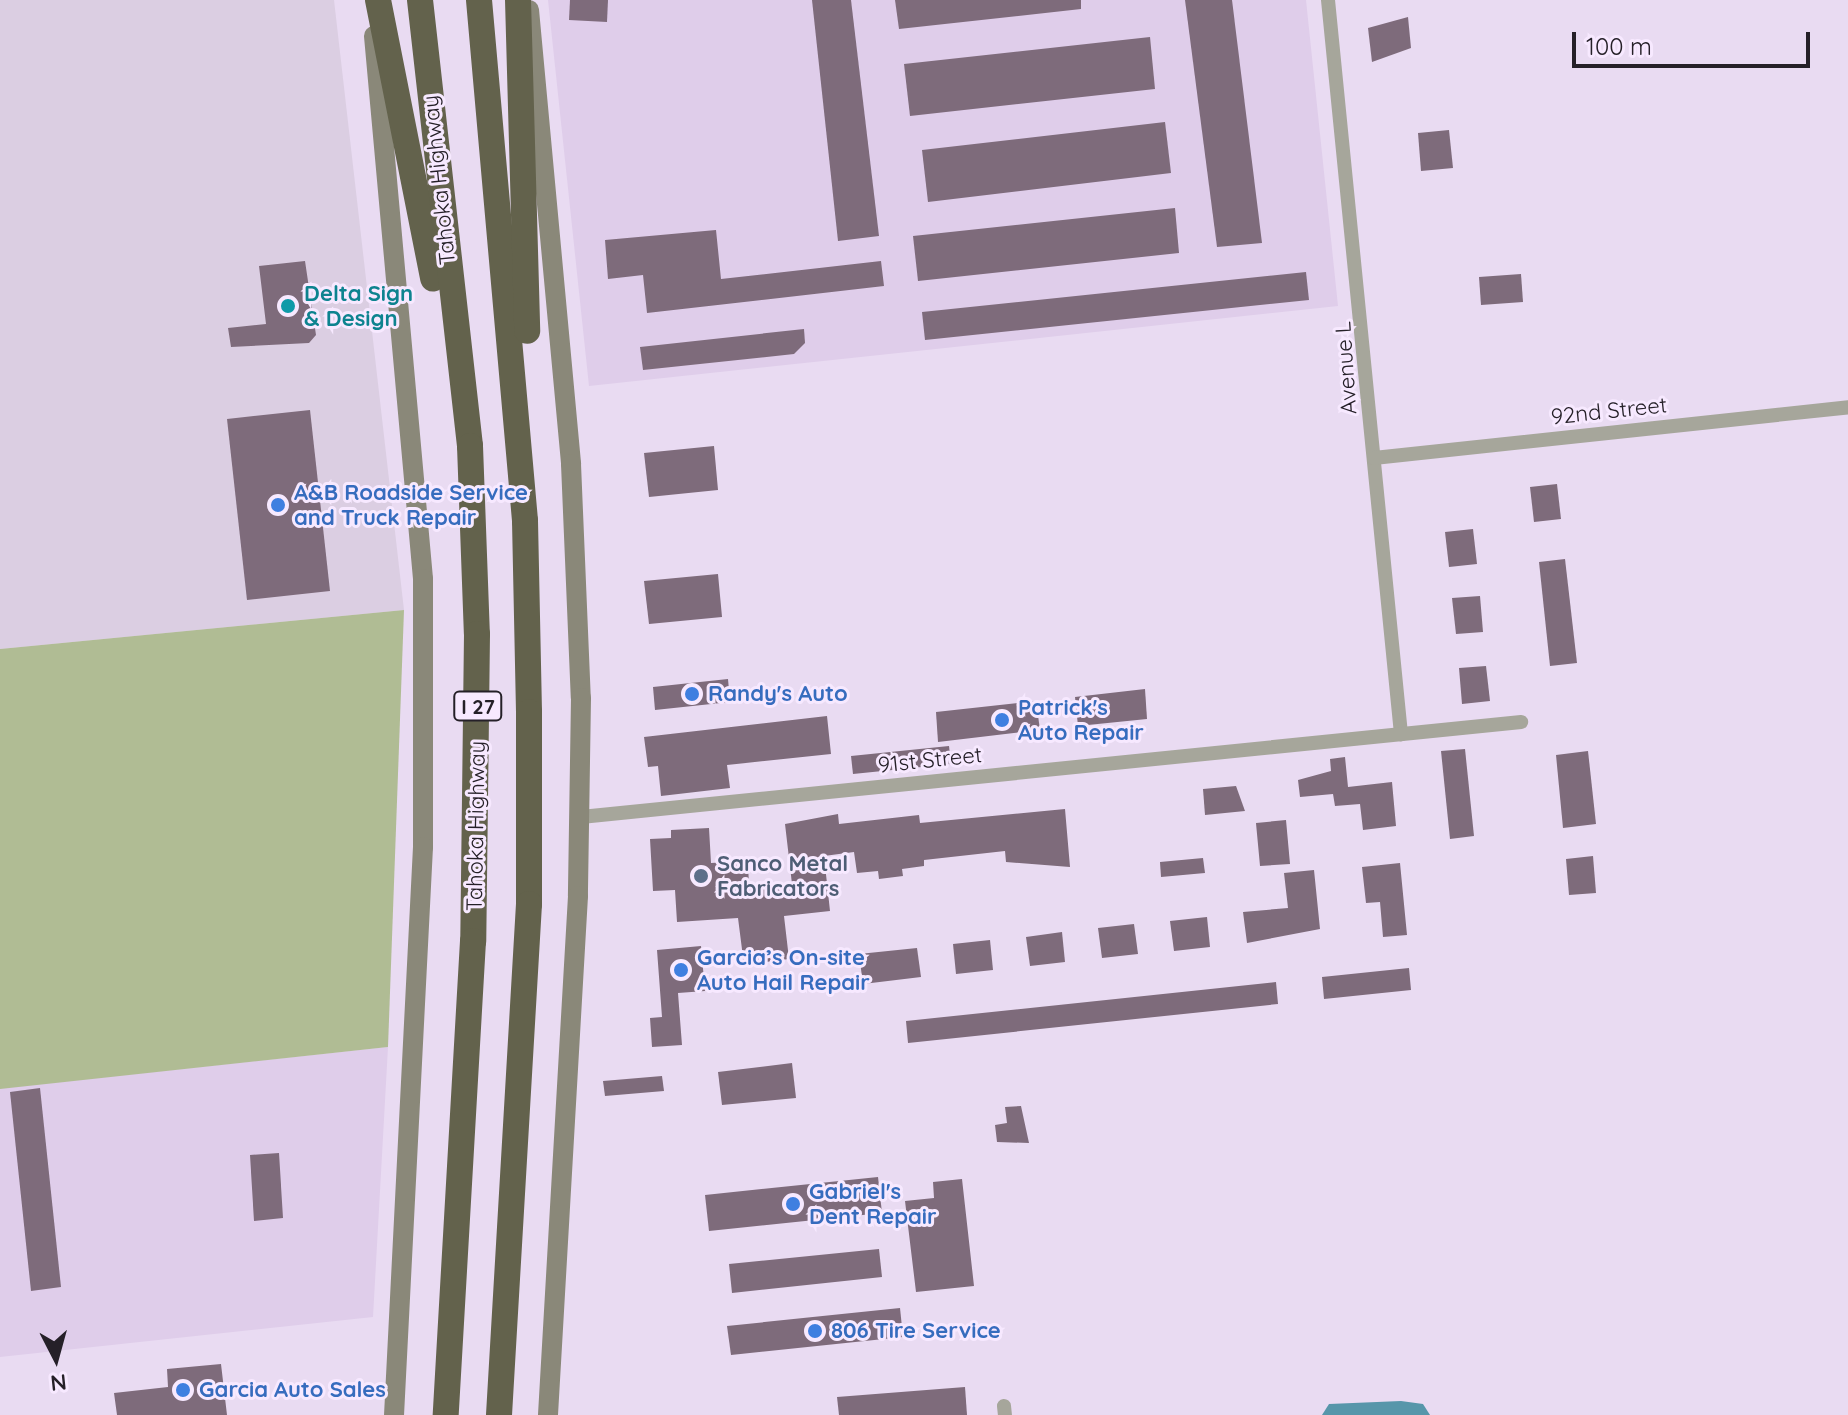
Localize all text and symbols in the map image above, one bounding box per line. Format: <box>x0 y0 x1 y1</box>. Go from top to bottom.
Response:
scale bar <box>1576 16 1814 66</box>
text: 100 m <box>1586 31 1652 61</box>
street label: Tahoka Highway <box>417 94 461 266</box>
place label: Delta Sign & Design <box>304 280 413 332</box>
marker: Delta Sign & Design <box>279 297 297 315</box>
street label: Avenue L <box>1330 321 1362 415</box>
street label: 92nd Street <box>1550 392 1668 430</box>
place label: A&B Roadside Service and Truck Repair <box>294 479 528 530</box>
marker: A&B Roadside Service and Truck Repair <box>269 496 287 514</box>
place label: Randy's Auto <box>708 681 848 707</box>
marker: Randy's Auto <box>683 685 701 703</box>
road number: I 27 <box>452 690 504 722</box>
place label: Patrick's Auto Repair <box>1018 694 1144 746</box>
marker: Patrick's Auto Repair <box>993 711 1011 729</box>
street label: Tahoka Highway <box>461 741 491 911</box>
street label: 91st Street <box>877 741 983 779</box>
place label: Sanco Metal Fabricators <box>717 850 848 902</box>
marker: Sanco Metal Fabricators <box>692 867 710 885</box>
place label: Garcia’s On-site Auto Hail Repair <box>697 944 870 996</box>
marker: Garcia’s On-site Auto Hail Repair <box>672 961 690 979</box>
place label: Gabriel's Dent Repair <box>809 1178 937 1230</box>
marker: Gabriel's Dent Repair <box>784 1195 802 1213</box>
place label: 806 Tire Service <box>831 1318 1001 1344</box>
north arrow <box>16 1319 96 1399</box>
marker: 806 Tire Service <box>806 1322 824 1340</box>
text: N <box>49 1368 68 1398</box>
place label: Garcia Auto Sales <box>199 1377 386 1403</box>
marker: Garcia Auto Sales <box>174 1381 192 1399</box>

